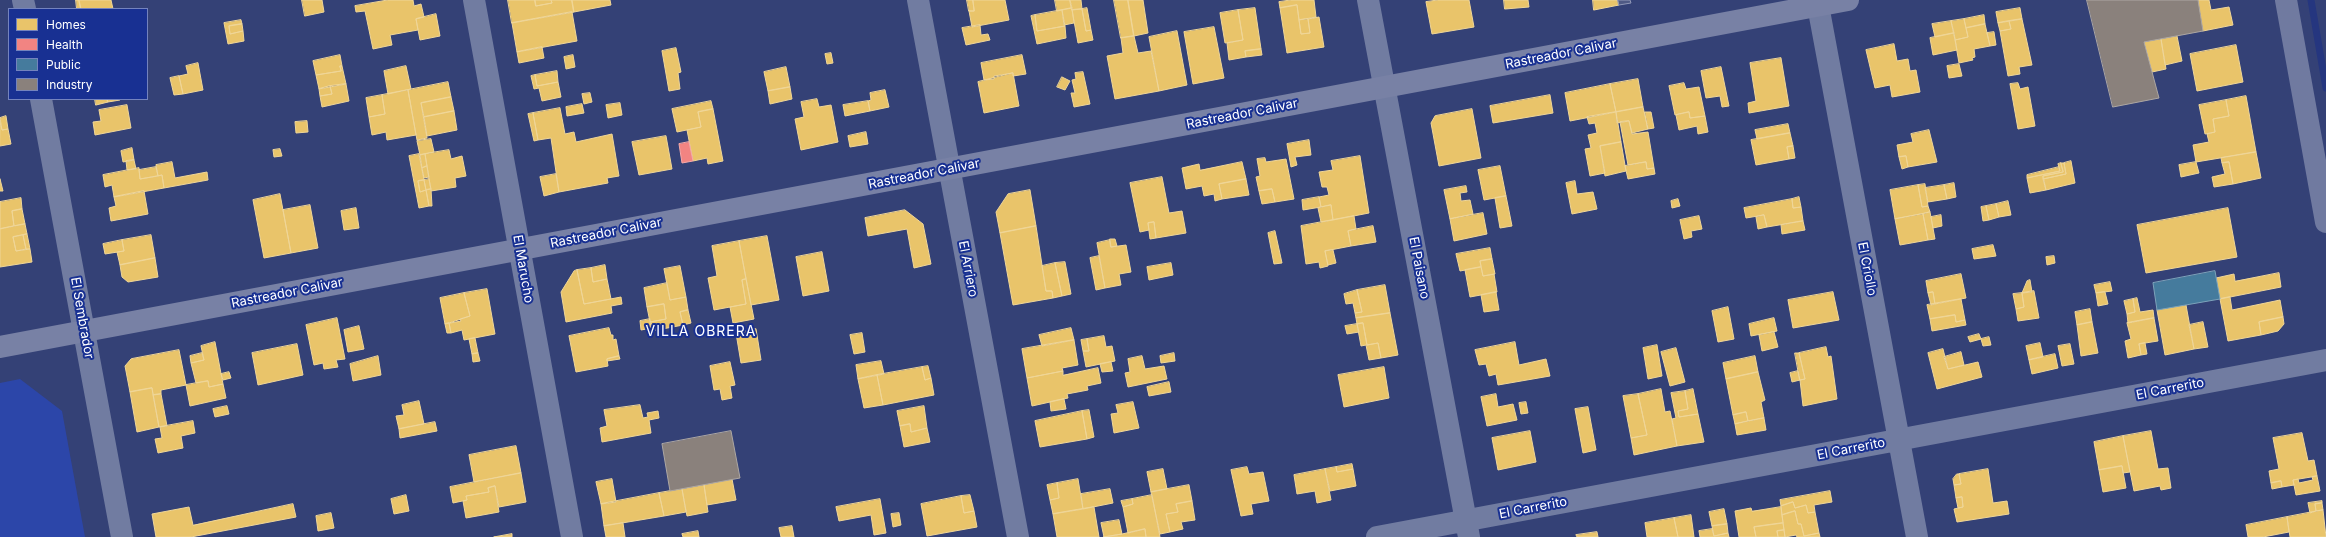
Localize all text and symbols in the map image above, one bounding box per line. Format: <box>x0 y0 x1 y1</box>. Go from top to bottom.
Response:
legend <box>8 8 148 100</box>
text: Homes <box>46 17 86 32</box>
street label: Rastreador Calivar <box>1504 36 1618 72</box>
text: Health <box>46 37 83 52</box>
text: Public <box>46 57 81 72</box>
text: Industry <box>46 77 92 92</box>
street label: Rastreador Calivar <box>1185 96 1299 132</box>
street label: Rastreador Calivar <box>867 156 981 192</box>
street label: Rastreador Calivar <box>549 215 663 251</box>
street label: El Marucho <box>509 234 537 304</box>
street label: El Paisano <box>1405 236 1433 300</box>
street label: El Arriero <box>955 240 981 298</box>
street label: El Criollo <box>1854 241 1880 297</box>
street label: Rastreador Calivar <box>230 275 344 311</box>
street label: El Sembrador <box>67 276 97 360</box>
district label: VILLA OBRERA <box>646 324 756 340</box>
street label: El Carrerito <box>2135 375 2205 403</box>
street label: El Carrerito <box>1816 435 1886 463</box>
street label: El Carrerito <box>1498 494 1568 522</box>

